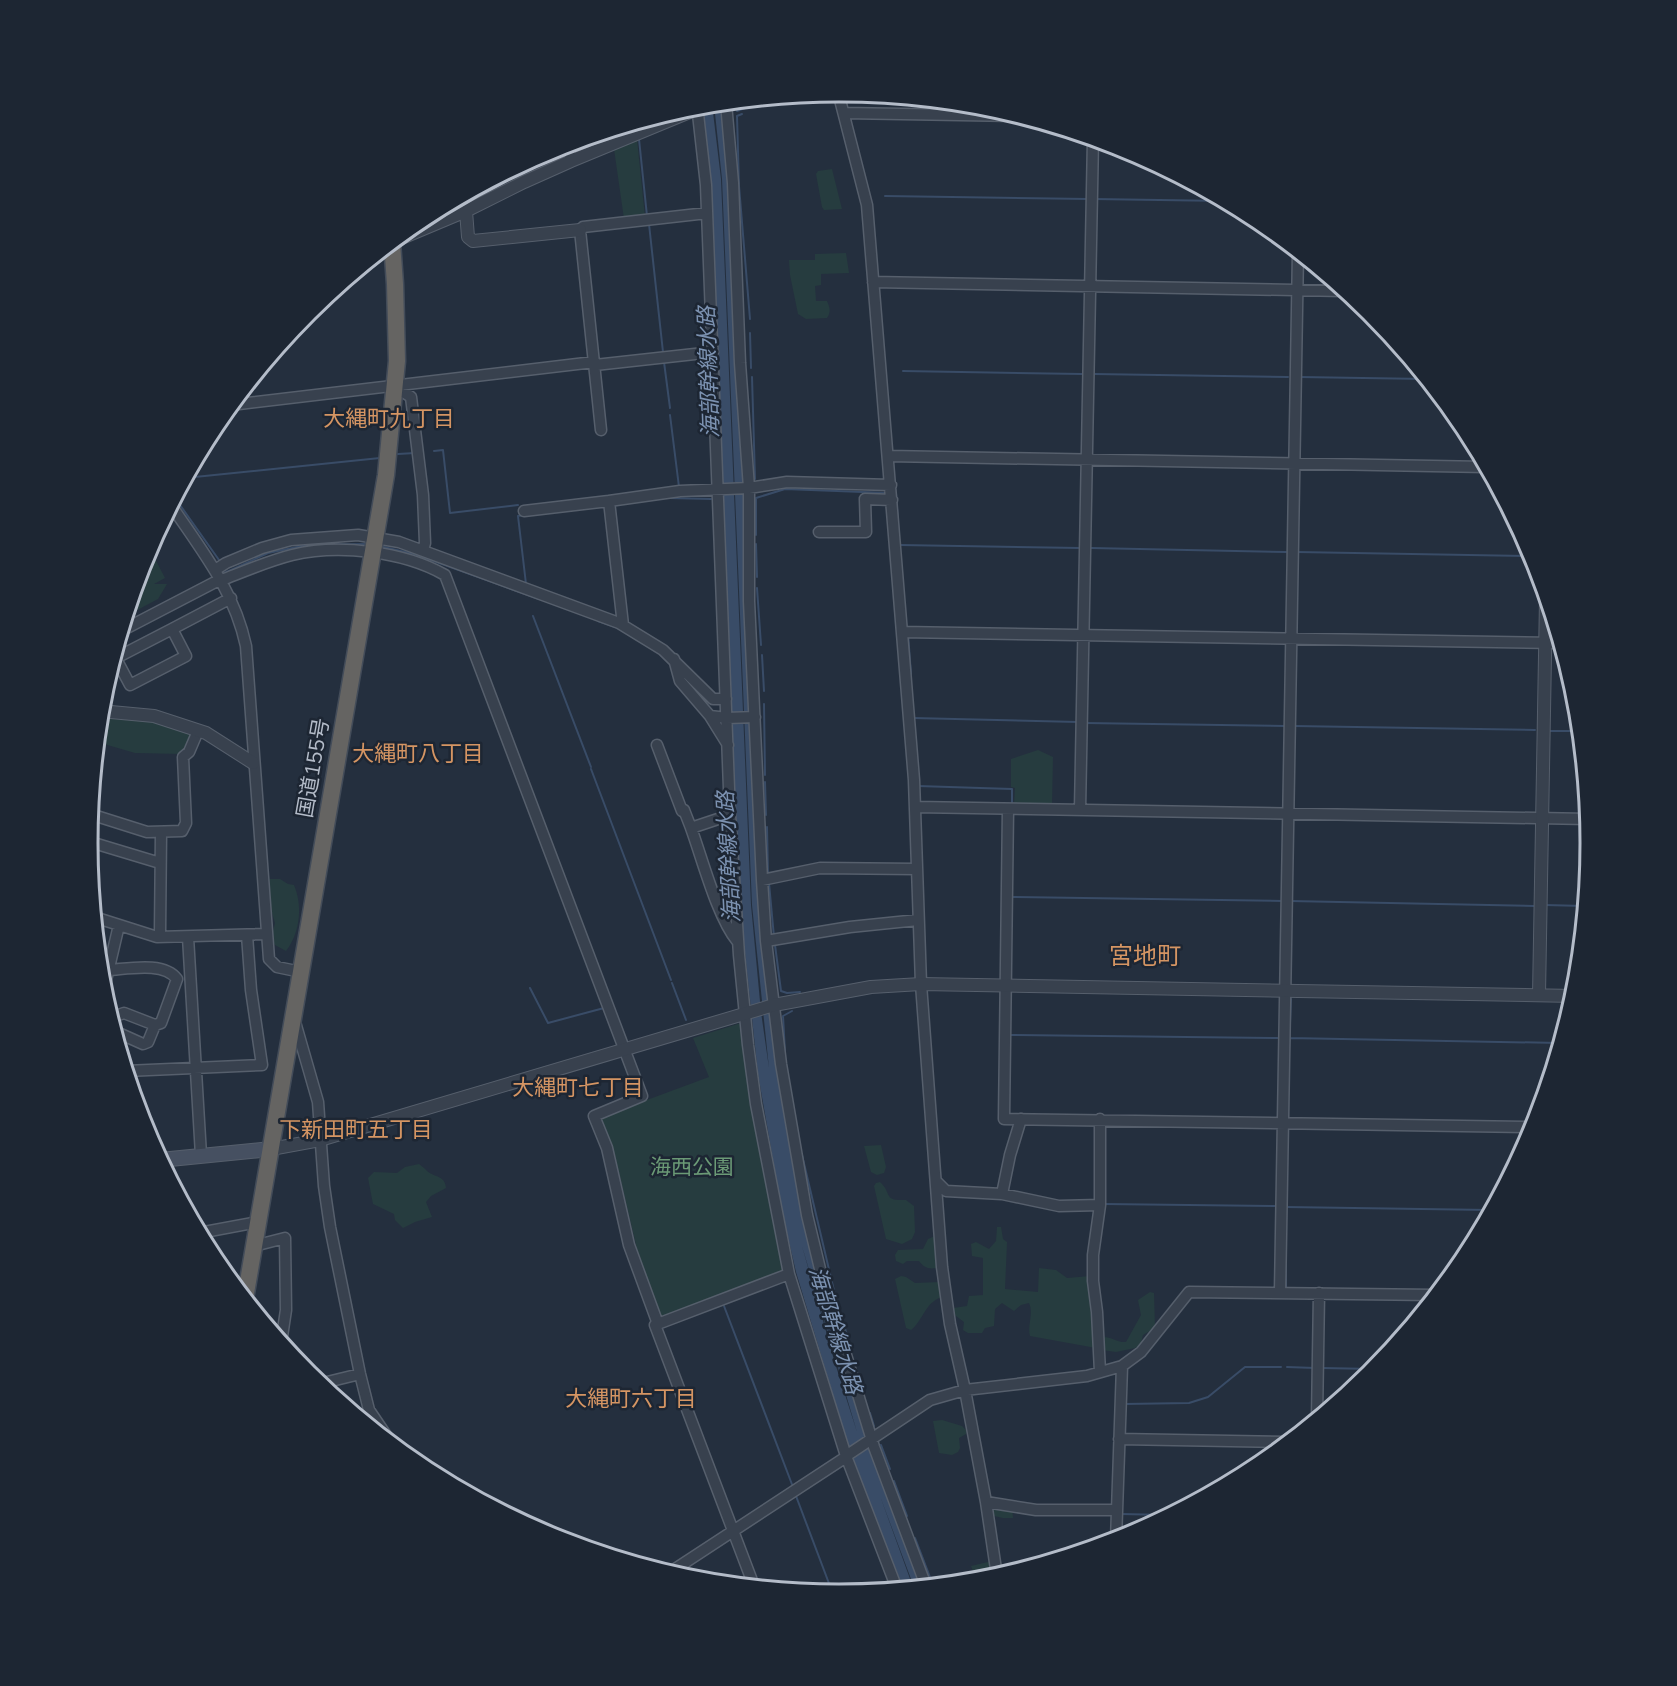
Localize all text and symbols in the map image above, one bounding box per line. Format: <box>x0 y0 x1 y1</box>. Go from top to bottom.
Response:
water label: 海部幹線水路 <box>692 304 724 438</box>
district label: 大縄町九丁目 <box>323 404 455 432</box>
street label: 国道155号 <box>290 716 334 820</box>
district label: 大縄町八丁目 <box>352 739 484 767</box>
water label: 海部幹線水路 <box>710 788 745 924</box>
district label: 宮地町 <box>1109 940 1181 970</box>
district label: 大縄町七丁目 <box>512 1073 644 1101</box>
district label: 下新田町五丁目 <box>279 1115 433 1143</box>
park label: 海西公園 <box>650 1153 734 1179</box>
water label: 海部幹線水路 <box>803 1263 869 1399</box>
district label: 大縄町六丁目 <box>565 1384 697 1412</box>

